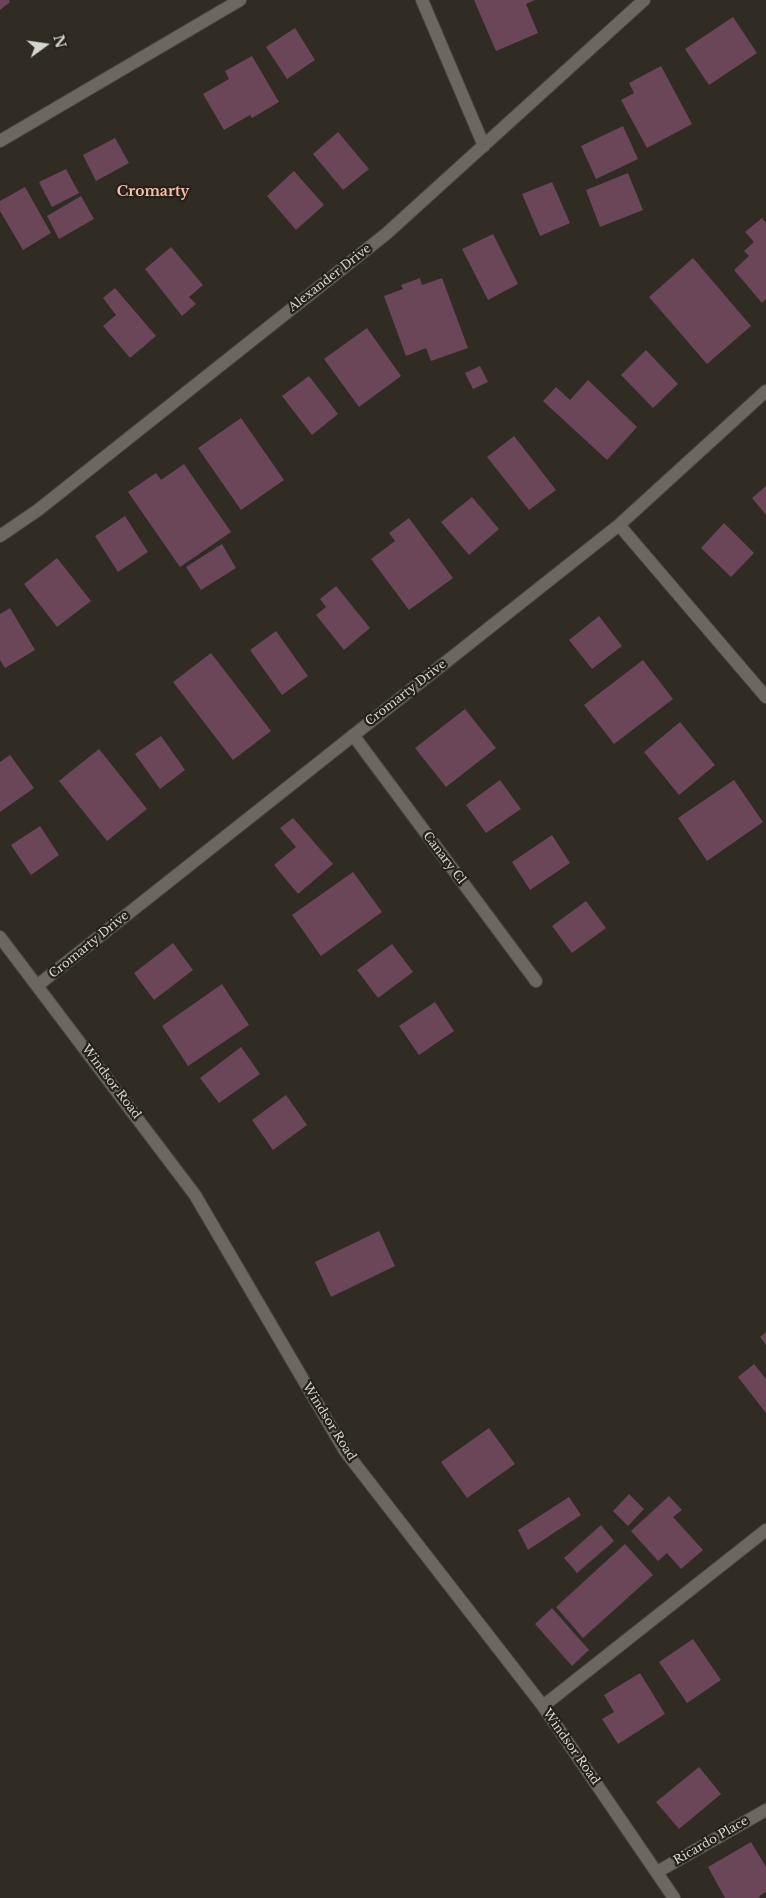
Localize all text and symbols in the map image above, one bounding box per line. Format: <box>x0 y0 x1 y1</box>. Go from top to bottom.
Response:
north arrow <box>20 20 70 70</box>
text: N <box>49 33 70 50</box>
district label: Cromarty <box>117 184 189 200</box>
street label: Alexander Drive <box>286 241 374 315</box>
street label: Cromarty Drive <box>363 657 449 729</box>
street label: Canary Cl <box>420 829 468 887</box>
street label: Cromarty Drive <box>46 908 132 982</box>
street label: Windsor Road <box>79 1042 143 1122</box>
street label: Windsor Road <box>299 1381 359 1463</box>
street label: Windsor Road <box>540 1706 602 1788</box>
street label: Ricardo Place <box>671 1814 751 1868</box>

